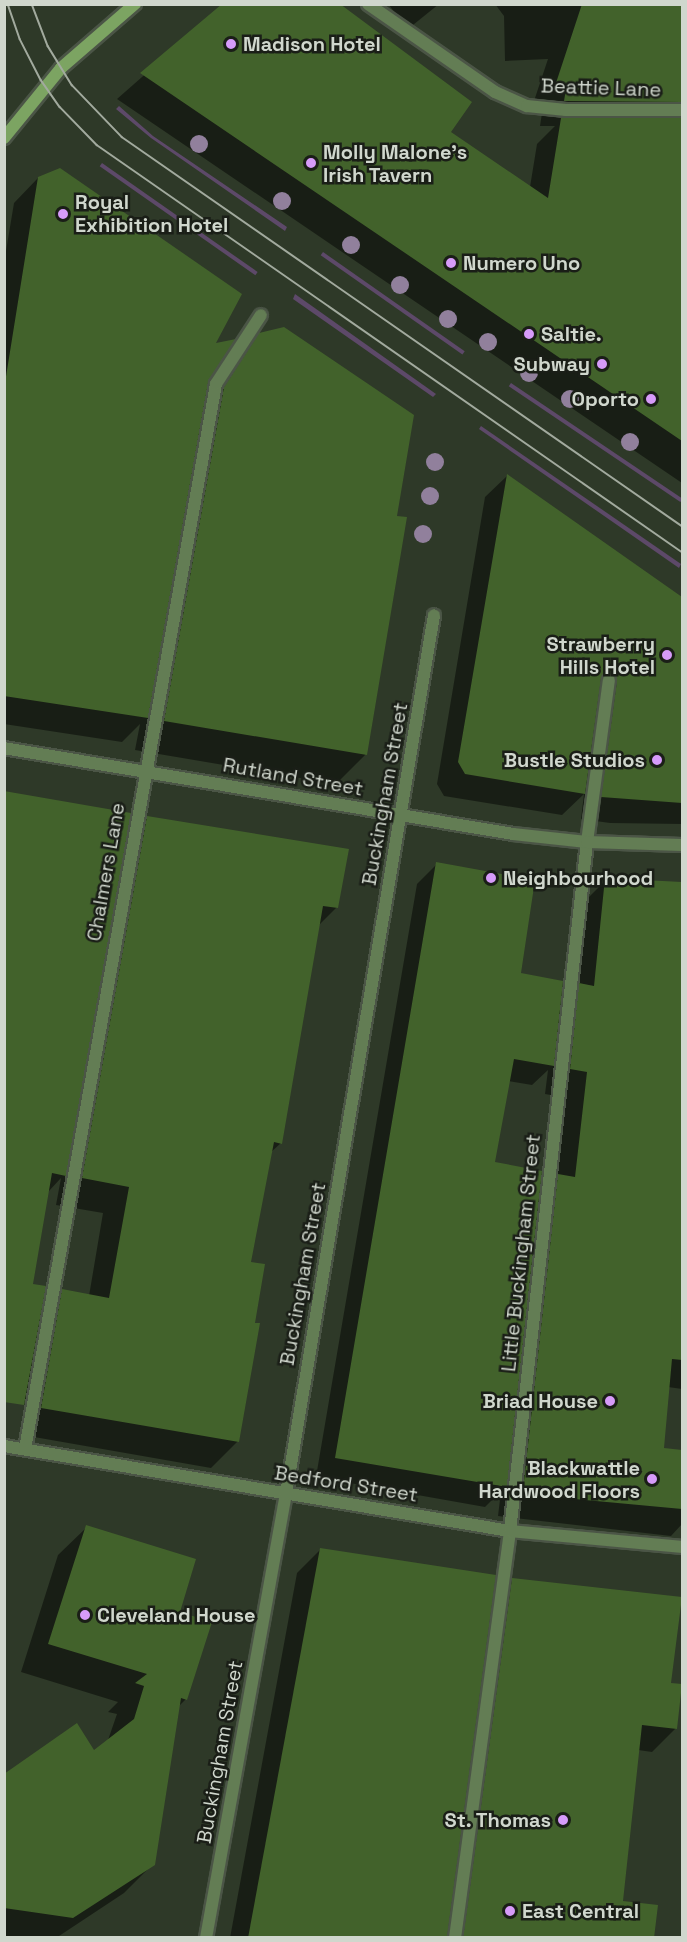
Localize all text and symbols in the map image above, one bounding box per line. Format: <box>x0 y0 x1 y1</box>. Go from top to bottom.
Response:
place label: Madison Hotel <box>243 32 381 56</box>
marker: Madison Hotel <box>224 37 238 51</box>
street label: Beattie Lane <box>540 74 662 102</box>
place label: Molly Malone's Irish Tavern <box>323 140 467 187</box>
marker: Molly Malone's Irish Tavern <box>304 156 318 170</box>
place label: Royal Exhibition Hotel <box>75 190 228 237</box>
marker: Royal Exhibition Hotel <box>56 207 70 221</box>
place label: Numero Uno <box>463 251 580 275</box>
marker: Numero Uno <box>444 256 458 270</box>
place label: Saltie. <box>541 322 602 346</box>
marker: Saltie. <box>522 327 536 341</box>
place label: Subway <box>514 352 590 376</box>
marker: Subway <box>595 357 609 371</box>
place label: Oporto <box>572 387 639 411</box>
marker: Oporto <box>644 392 658 406</box>
place label: Strawberry Hills Hotel <box>546 632 655 679</box>
marker: Strawberry Hills Hotel <box>660 648 674 662</box>
street label: Buckingham Street <box>357 701 413 887</box>
place label: Bustle Studios <box>504 748 645 772</box>
street label: Rutland Street <box>221 753 365 801</box>
marker: Bustle Studios <box>650 753 664 767</box>
street label: Chalmers Lane <box>82 801 130 943</box>
place label: Neighbourhood <box>503 866 653 890</box>
marker: Neighbourhood <box>484 871 498 885</box>
street label: Little Buckingham Street <box>497 1133 545 1373</box>
street label: Buckingham Street <box>275 1181 331 1367</box>
place label: Briad House <box>483 1389 598 1413</box>
marker: Briad House <box>603 1394 617 1408</box>
place label: Blackwattle Hardwood Floors <box>478 1456 640 1503</box>
street label: Bedford Street <box>273 1461 419 1507</box>
marker: Blackwattle Hardwood Floors <box>645 1472 659 1486</box>
place label: Cleveland House <box>97 1603 255 1627</box>
marker: Cleveland House <box>78 1608 92 1622</box>
street label: Buckingham Street <box>192 1659 248 1845</box>
place label: St. Thomas <box>443 1808 551 1832</box>
marker: St. Thomas <box>556 1813 570 1827</box>
place label: East Central <box>522 1899 639 1923</box>
marker: East Central <box>503 1904 517 1918</box>

